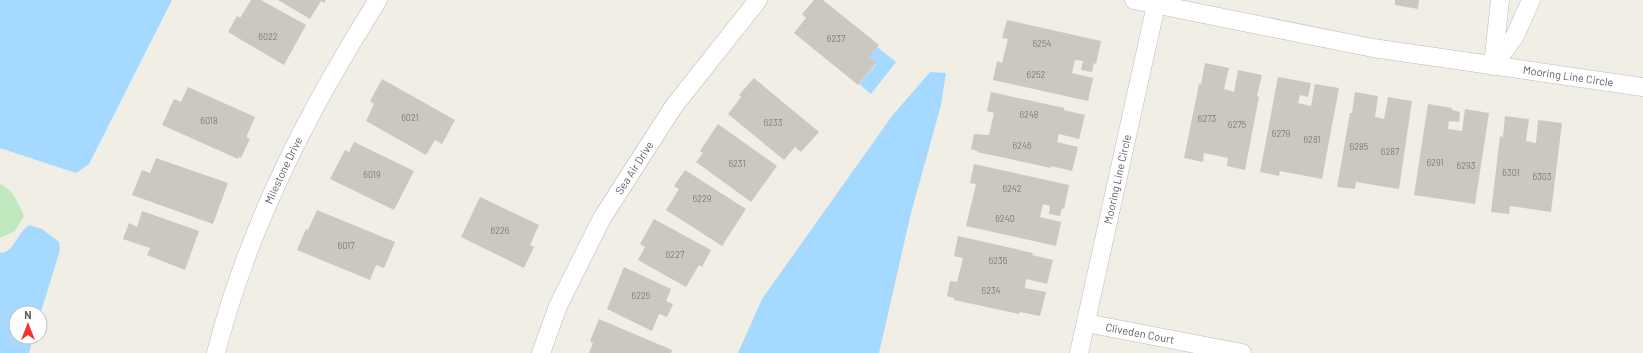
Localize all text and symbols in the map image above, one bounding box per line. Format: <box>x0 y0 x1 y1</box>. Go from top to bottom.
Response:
house number: 6022 <box>258 31 278 42</box>
house number: 6237 <box>827 33 846 44</box>
house number: 6254 <box>1032 38 1052 49</box>
street label: Mooring Line Circle <box>1522 63 1615 89</box>
house number: 6252 <box>1027 69 1046 80</box>
house number: 6248 <box>1019 109 1039 120</box>
house number: 6021 <box>401 112 419 123</box>
house number: 6273 <box>1198 113 1217 124</box>
house number: 6018 <box>200 115 218 126</box>
house number: 6233 <box>764 117 783 128</box>
house number: 6275 <box>1228 119 1247 130</box>
house number: 6279 <box>1272 128 1291 139</box>
street label: Mooring Line Circle <box>1101 133 1133 225</box>
street label: Milestone Drive <box>262 134 304 206</box>
house number: 6281 <box>1303 134 1321 145</box>
street label: Sea Air Drive <box>612 139 656 196</box>
house number: 6246 <box>1012 140 1032 151</box>
house number: 6285 <box>1350 141 1369 152</box>
house number: 6287 <box>1381 146 1400 157</box>
house number: 6291 <box>1426 157 1444 168</box>
house number: 6231 <box>728 158 746 169</box>
house number: 6293 <box>1457 160 1476 171</box>
house number: 6301 <box>1502 167 1520 178</box>
house number: 6019 <box>363 169 381 180</box>
house number: 6303 <box>1533 171 1552 182</box>
house number: 6242 <box>1002 183 1022 194</box>
house number: 6229 <box>693 193 712 204</box>
house number: 6240 <box>995 213 1015 224</box>
house number: 6226 <box>491 225 510 236</box>
house number: 6017 <box>338 240 355 251</box>
house number: 6227 <box>666 249 685 260</box>
house number: 6236 <box>989 255 1008 266</box>
house number: 6234 <box>982 285 1001 296</box>
house number: 6225 <box>632 290 651 301</box>
north arrow <box>8 305 48 345</box>
text: N <box>24 308 32 321</box>
street label: Cliveden Court <box>1105 320 1176 346</box>

